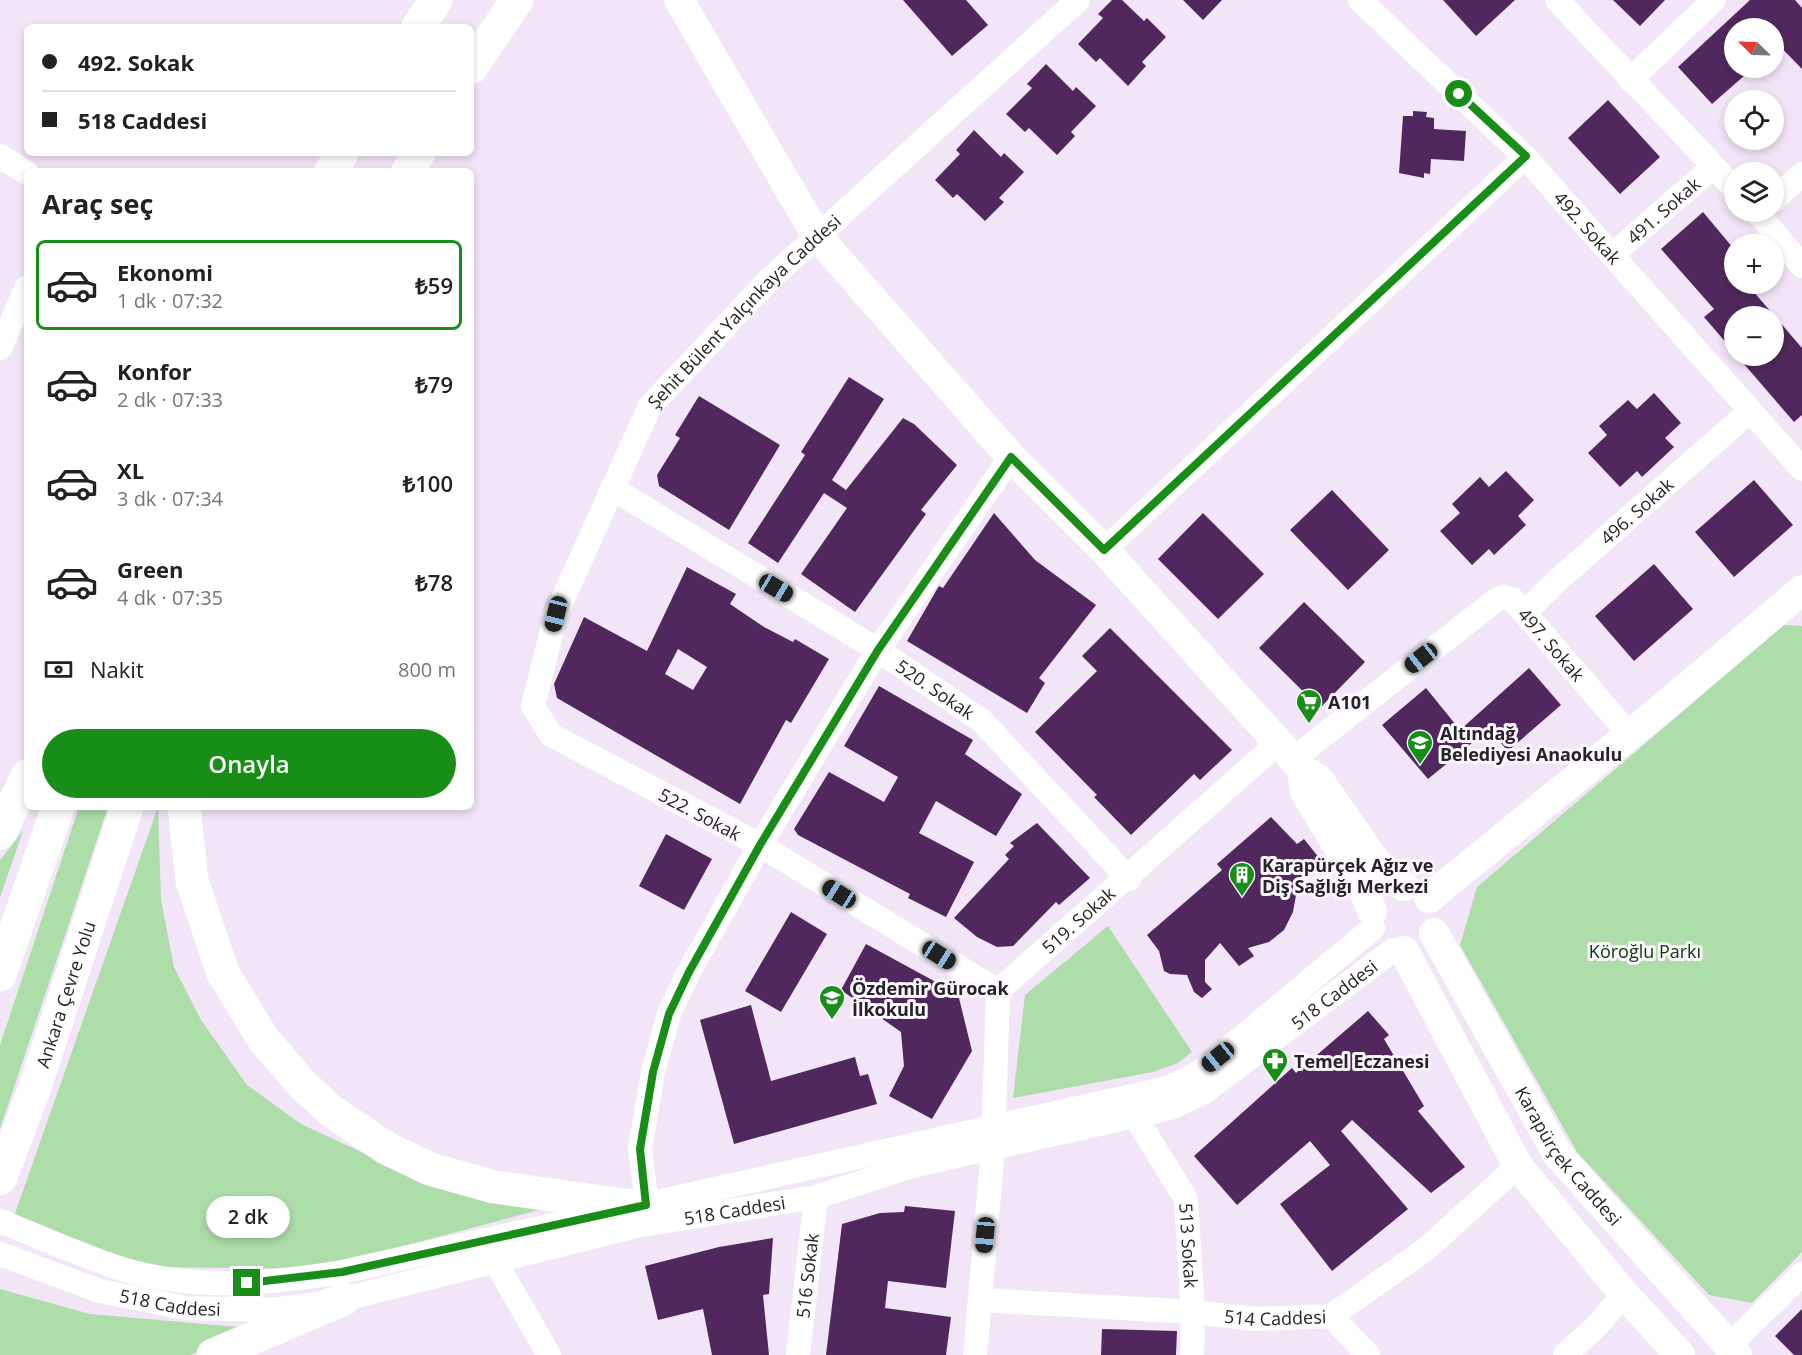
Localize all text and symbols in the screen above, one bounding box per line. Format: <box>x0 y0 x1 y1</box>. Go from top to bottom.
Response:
north arrow <box>1724 18 1784 78</box>
map controls <box>1724 18 1784 366</box>
text: 492. Sokak <box>78 47 194 77</box>
route start <box>1445 80 1472 107</box>
button: locate <box>1724 90 1784 150</box>
text: 518 Caddesi <box>78 105 207 135</box>
button: layers <box>1724 162 1784 222</box>
street label: 491. Sokak <box>1621 171 1705 249</box>
text: Araç seç <box>42 185 153 222</box>
street label: 492. Sokak <box>1549 186 1627 269</box>
street label: Şehit Bülent Yalçınkaya Caddesi <box>642 209 846 414</box>
button: + <box>1724 234 1784 294</box>
text: Ekonomi <box>117 257 213 287</box>
icon: car <box>45 258 99 312</box>
text: ₺59 <box>415 270 453 300</box>
text: 1 dk · 07:32 <box>117 287 223 314</box>
button: − <box>1724 306 1784 366</box>
text: Konfor <box>117 356 192 386</box>
icon: car <box>45 357 99 411</box>
text: ₺79 <box>415 369 453 399</box>
text: 2 dk · 07:33 <box>117 386 223 413</box>
text: XL <box>117 455 144 485</box>
icon: car <box>45 456 99 510</box>
text: ₺100 <box>403 468 453 498</box>
street label: 496. Sokak <box>1595 472 1679 550</box>
text: 3 dk · 07:34 <box>117 485 223 512</box>
text: Green <box>117 554 183 584</box>
icon: car <box>45 555 99 609</box>
text: ₺78 <box>415 567 453 597</box>
car <box>756 571 796 605</box>
text: 4 dk · 07:35 <box>117 584 223 611</box>
car <box>543 594 569 634</box>
street label: 497. Sokak <box>1513 603 1590 687</box>
car <box>1401 640 1441 676</box>
icon: cash <box>42 653 75 686</box>
text: Nakit <box>90 654 144 684</box>
street label: 520. Sokak <box>892 654 980 725</box>
text: 800 m <box>398 656 456 683</box>
supermarket icon: A101 <box>1294 687 1324 725</box>
place label: A101 <box>1328 690 1371 714</box>
place label: Altındağ Belediyesi Anaokulu <box>1440 721 1622 766</box>
school or university icon: Altındağ Belediyesi Anaokulu <box>1405 728 1435 766</box>
button: Onayla <box>42 729 456 798</box>
street label: 522. Sokak <box>655 782 746 846</box>
place label: Karapürçek Ağız ve Diş Sağlığı Merkezi <box>1262 853 1433 898</box>
building icon: Karapürçek Ağız ve Diş Sağlığı Merkezi <box>1227 860 1257 898</box>
car <box>819 877 859 911</box>
street label: 519. Sokak <box>1037 881 1120 959</box>
street label: Ankara Çevre Yolu <box>30 918 101 1071</box>
car <box>919 938 959 972</box>
park label: Köroğlu Parkı <box>1589 939 1701 963</box>
street label: 518 Caddesi <box>1286 954 1382 1035</box>
place label: Özdemir Gürocak İlkokulu <box>852 976 1009 1021</box>
school or university icon: Özdemir Gürocak İlkokulu <box>817 983 847 1021</box>
car <box>1198 1039 1238 1075</box>
pharmacy icon: Temel Eczanesi <box>1260 1046 1290 1084</box>
place label: Temel Eczanesi <box>1294 1049 1429 1073</box>
street label: Karapürçek Caddesi <box>1510 1082 1627 1230</box>
street label: 518 Caddesi <box>682 1190 787 1230</box>
callout: 2 dk <box>205 1196 289 1238</box>
street label: 513 Sokak <box>1174 1202 1204 1289</box>
text: 2 dk <box>228 1203 268 1230</box>
car <box>974 1216 996 1254</box>
street label: 516 Sokak <box>790 1231 824 1319</box>
route end <box>233 1269 260 1296</box>
street label: 518 Caddesi <box>118 1283 221 1321</box>
street label: 514 Caddesi <box>1223 1304 1327 1331</box>

